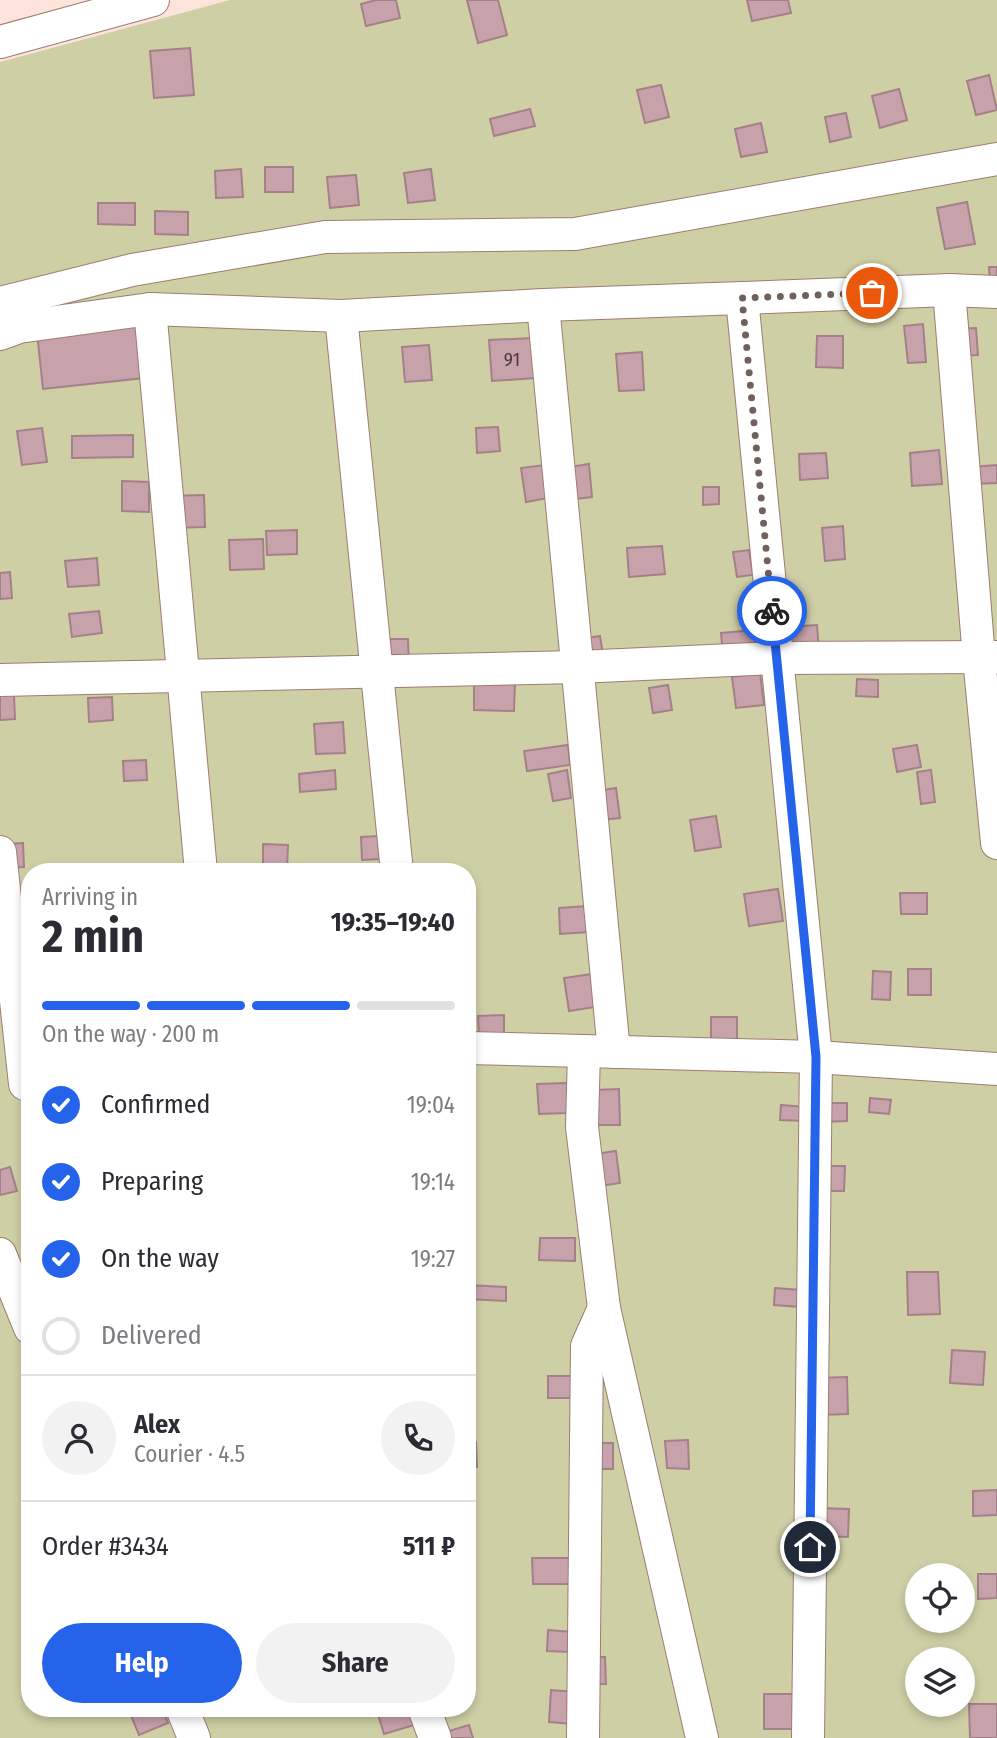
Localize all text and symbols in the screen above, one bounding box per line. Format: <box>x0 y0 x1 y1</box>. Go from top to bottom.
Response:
pin <box>842 263 902 323</box>
icon: bag <box>853 274 891 312</box>
house number: 91 <box>504 348 520 371</box>
courier <box>737 576 807 646</box>
icon: bike <box>753 592 791 630</box>
text: Arriving in <box>42 883 138 911</box>
text: 19:35–19:40 <box>331 907 455 938</box>
text: 2 min <box>42 909 144 964</box>
text: On the way · 200 m <box>42 1020 219 1048</box>
icon: check <box>42 1086 80 1124</box>
text: Confirmed <box>101 1089 211 1120</box>
text: 19:04 <box>407 1091 455 1119</box>
icon: check <box>42 1163 80 1201</box>
text: Preparing <box>101 1166 203 1197</box>
text: 19:14 <box>411 1168 455 1196</box>
icon: check <box>42 1240 80 1278</box>
text: On the way <box>101 1243 219 1274</box>
text: 19:27 <box>411 1245 455 1273</box>
text: Delivered <box>101 1320 202 1351</box>
button: person <box>42 1401 116 1475</box>
button: phone <box>381 1401 455 1475</box>
text: Alex <box>134 1409 180 1440</box>
text: Courier · 4.5 <box>134 1440 245 1468</box>
pin <box>780 1517 840 1577</box>
icon: home <box>791 1528 829 1566</box>
text: Order #3434 <box>42 1531 169 1562</box>
text: 511 ₽ <box>403 1531 455 1562</box>
map controls <box>905 1563 975 1717</box>
button: locate <box>905 1563 975 1633</box>
button: Help <box>42 1623 242 1703</box>
button: Share <box>256 1623 455 1703</box>
button: layers <box>905 1647 975 1717</box>

